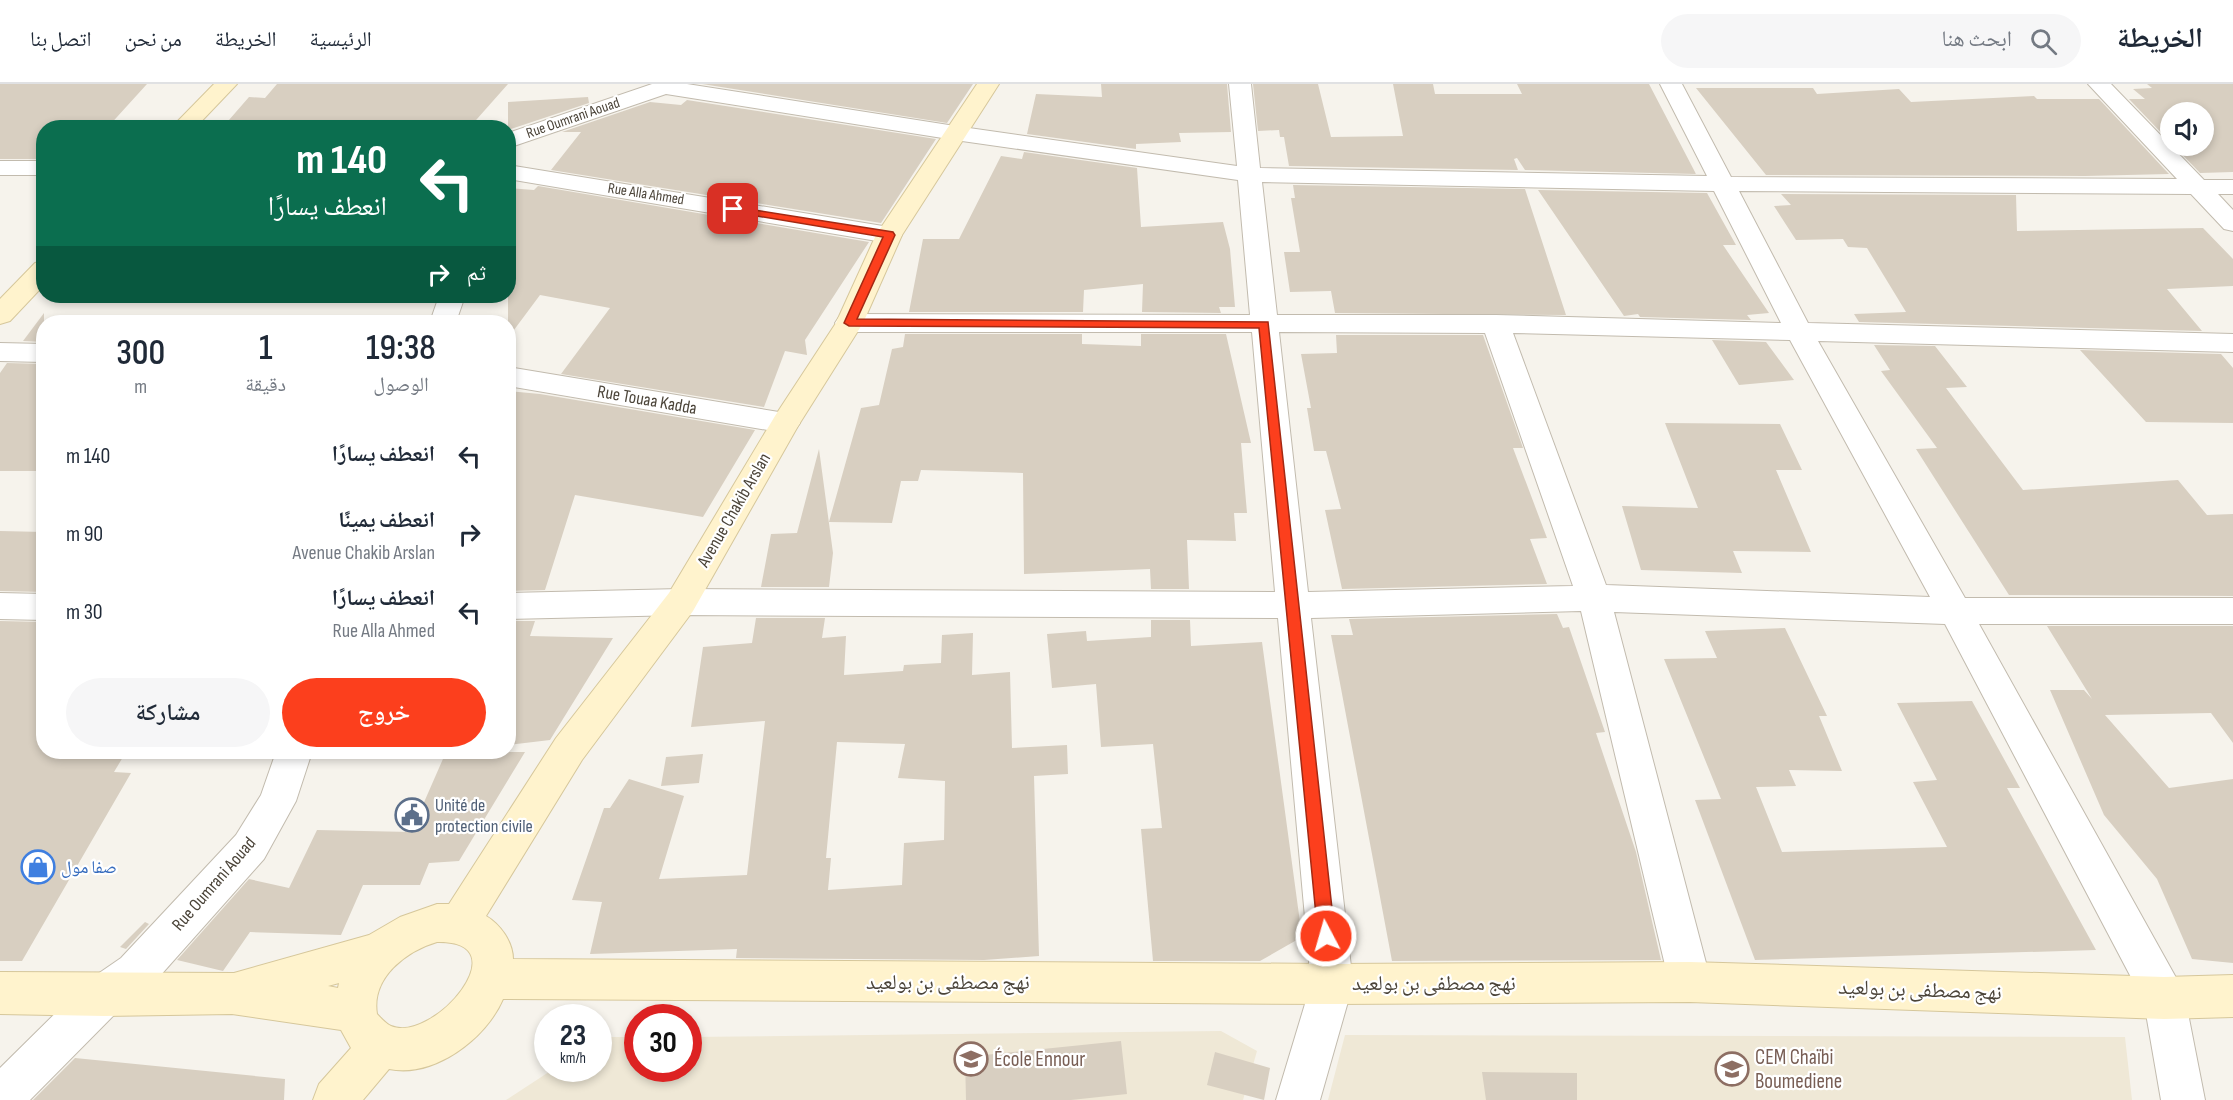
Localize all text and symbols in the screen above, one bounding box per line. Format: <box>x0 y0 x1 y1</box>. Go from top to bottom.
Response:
search box <box>1661 14 2081 68</box>
text: الخريطة <box>2117 22 2203 55</box>
icon: search <box>2027 25 2060 58</box>
text: ابحث هنا <box>1942 26 2012 53</box>
text: اتصل بنا <box>30 27 92 52</box>
text: من نحن <box>125 27 182 52</box>
text: الخريطة <box>215 27 277 52</box>
text: الرئيسية <box>310 27 372 52</box>
street label: Rue Oumrani Aouad <box>524 93 622 143</box>
map controls <box>2160 102 2214 156</box>
button: sound <box>2160 102 2214 156</box>
text: 140 m <box>296 135 387 186</box>
icon: left <box>408 144 486 222</box>
street label: Rue Alla Ahmed <box>607 179 685 209</box>
pin <box>707 183 758 234</box>
text: انعطف يسارًا <box>268 191 387 223</box>
icon: arrive <box>716 192 749 225</box>
icon: right <box>422 258 455 291</box>
text: ثم <box>467 260 486 287</box>
text: 1 <box>259 327 272 370</box>
text: 19:38 <box>366 327 436 370</box>
text: 300 <box>116 332 165 375</box>
text: دقيقة <box>245 373 286 397</box>
text: الوصول <box>373 373 429 397</box>
text: m <box>134 375 147 399</box>
street label: Rue Touaa Kadda <box>596 381 698 419</box>
icon: left <box>453 440 486 473</box>
text: انعطف يسارًا <box>332 441 435 468</box>
text: 140 m <box>66 443 110 470</box>
street label: Avenue Chakib Arslan <box>692 449 775 572</box>
text: انعطف يمينًا <box>338 507 435 534</box>
icon: right <box>453 518 486 551</box>
text: 90 m <box>66 521 103 548</box>
text: Avenue Chakib Arslan <box>293 541 435 565</box>
text: انعطف يسارًا <box>332 585 435 612</box>
icon: left <box>453 596 486 629</box>
text: 30 m <box>66 599 103 626</box>
text: Rue Alla Ahmed <box>332 619 435 643</box>
button: مشاركة <box>66 678 270 747</box>
button: خروج <box>282 678 486 747</box>
place label: Unité de protection civile <box>435 795 533 837</box>
public building icon: Unité de protection civile <box>394 797 430 833</box>
street label: Rue Oumrani Aouad <box>168 833 260 935</box>
shop icon: صفا مول <box>20 849 56 885</box>
place label: صفا مول <box>61 857 117 878</box>
position arrow <box>1294 904 1358 968</box>
street label: نهج مصطفى بن بولعيد <box>866 970 1030 995</box>
street label: نهج مصطفى بن بولعيد <box>1352 971 1516 996</box>
street label: نهج مصطفى بن بولعيد <box>1838 975 2002 1005</box>
speed limit sign: 30 <box>624 1004 702 1082</box>
text: 23 <box>560 1018 586 1054</box>
school or university icon: École Ennour <box>953 1041 989 1077</box>
place label: CEM Chaïbi Boumediene <box>1755 1045 1842 1094</box>
place label: École Ennour <box>994 1047 1085 1072</box>
text: km/h <box>560 1049 586 1068</box>
school or university icon: CEM Chaïbi Boumediene <box>1714 1051 1750 1087</box>

